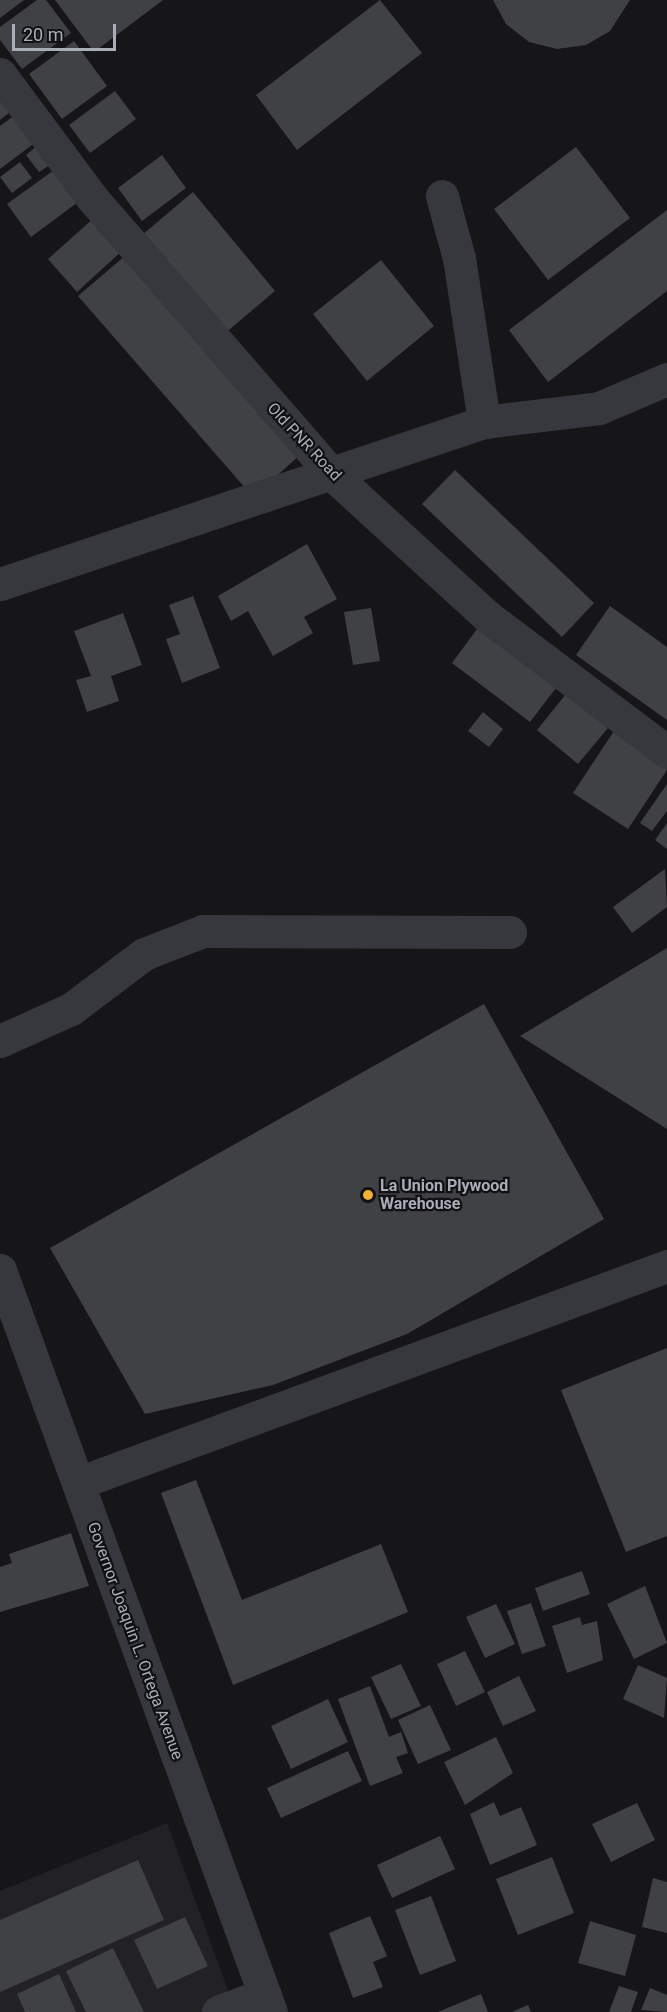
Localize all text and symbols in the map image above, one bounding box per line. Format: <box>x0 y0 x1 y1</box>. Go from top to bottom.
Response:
scale bar <box>15 12 118 50</box>
text: 20 m <box>23 24 63 45</box>
street label: Old PNR Road <box>263 399 345 485</box>
place label: La Union Plywood Warehouse <box>380 1176 508 1214</box>
marker: La Union Plywood Warehouse <box>361 1188 375 1202</box>
street label: Governor Joaquin L. Ortega Avenue <box>83 1520 187 1762</box>

